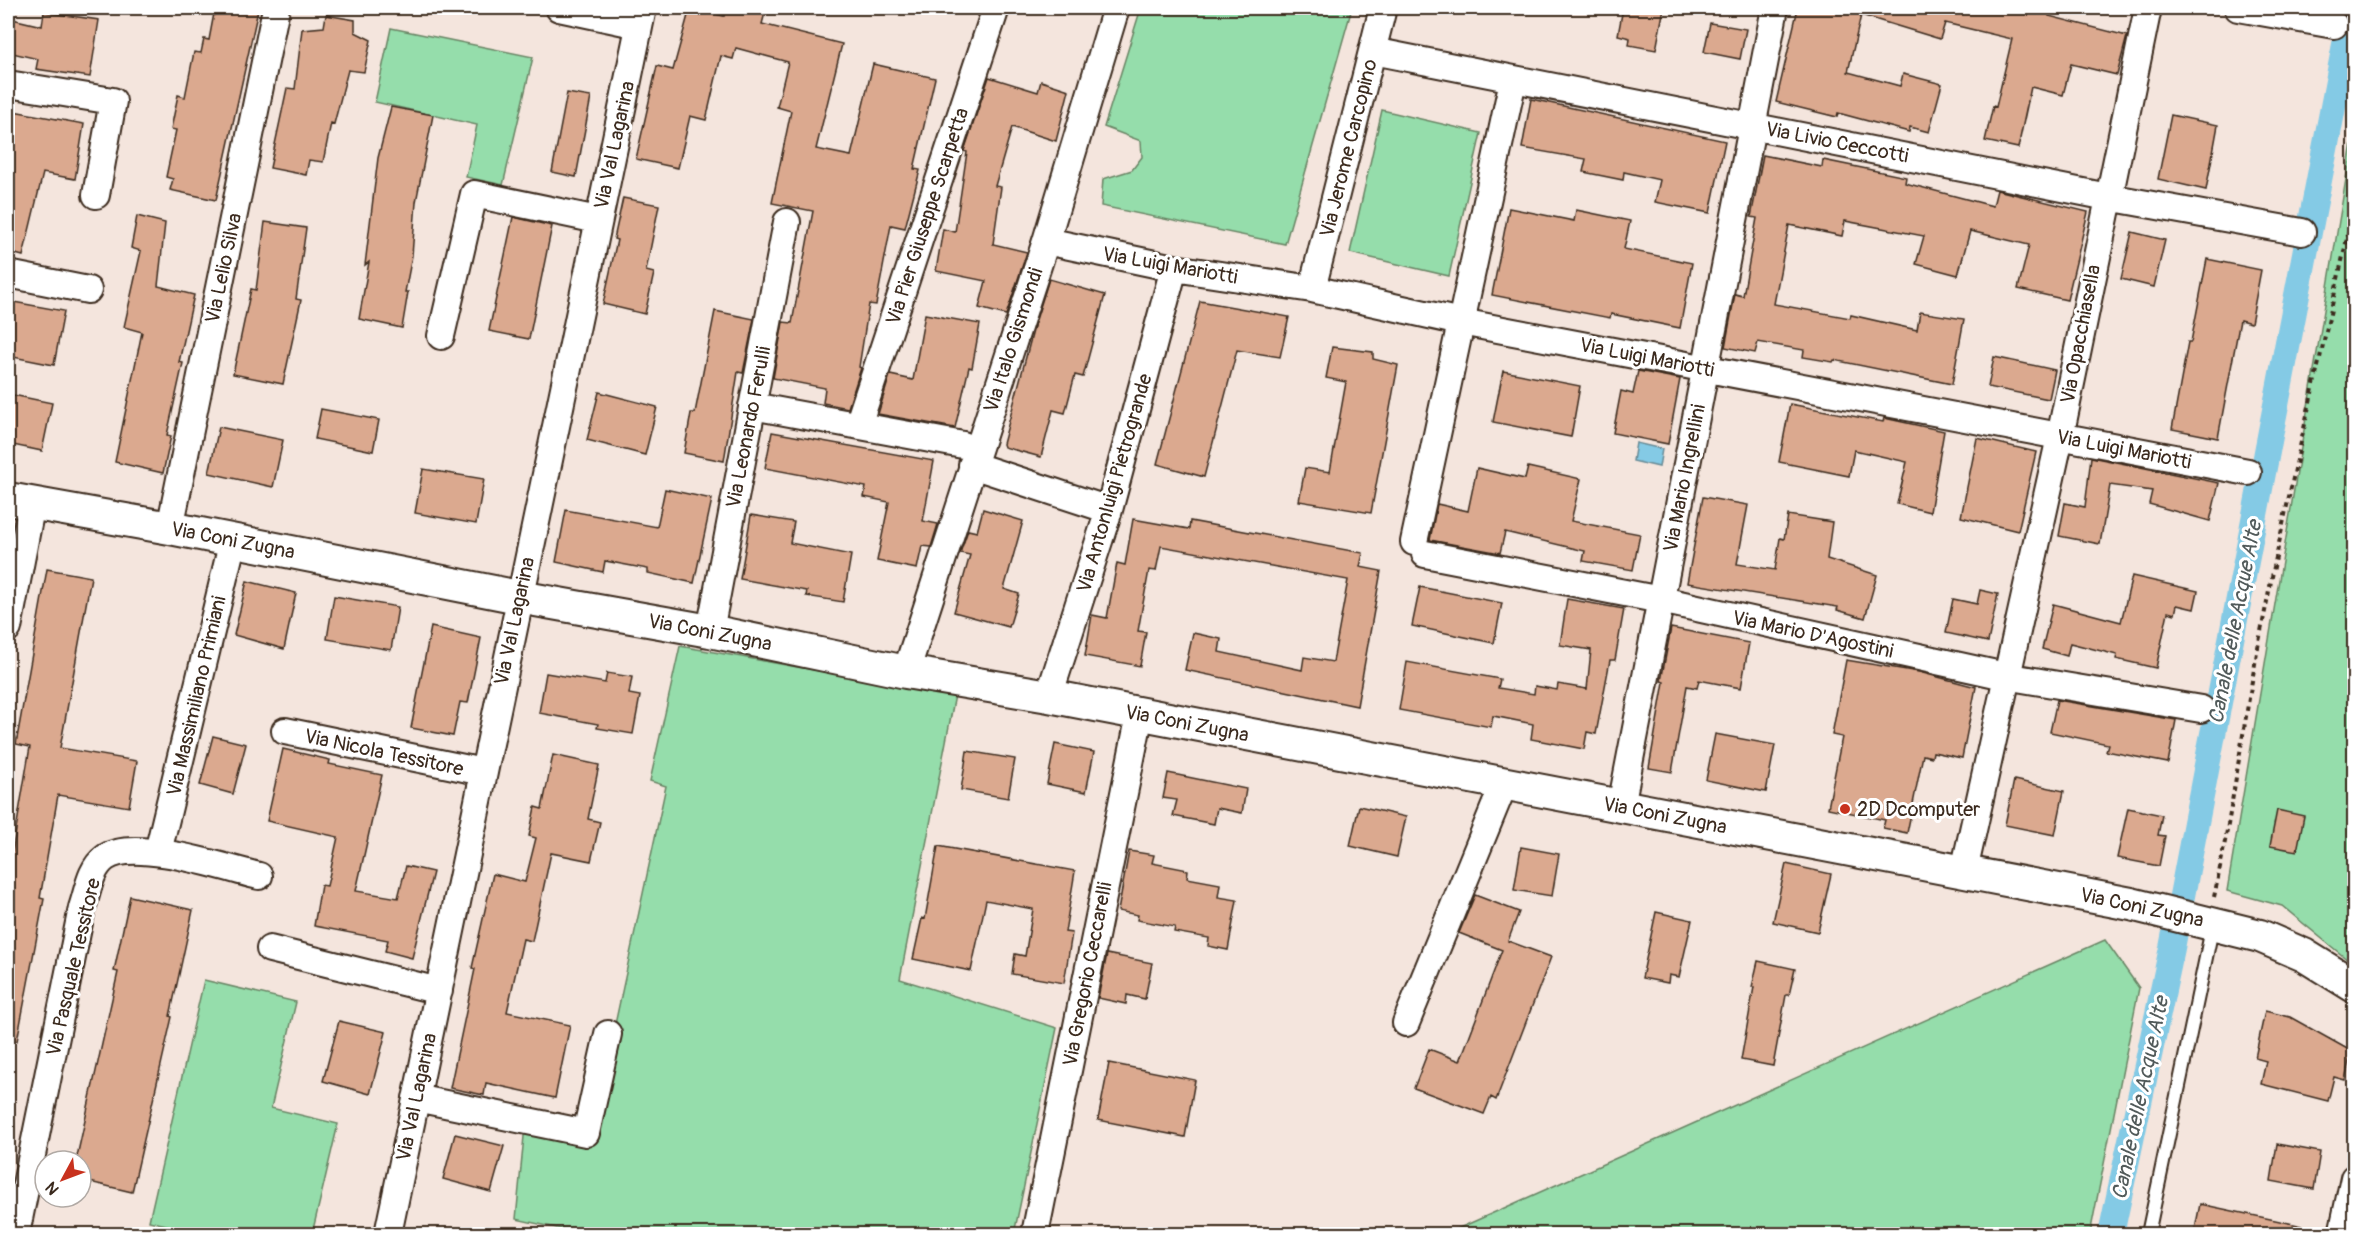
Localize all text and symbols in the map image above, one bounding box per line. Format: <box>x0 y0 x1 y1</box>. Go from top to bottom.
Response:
street label: Via Jerome Carcopino <box>1314 56 1383 240</box>
street label: Via Val Lagarina <box>589 79 640 212</box>
street label: Via Pier Giuseppe Scarpetta <box>881 104 974 328</box>
street label: Via Livio Ceccotti <box>1763 116 1911 169</box>
street label: Via Lelio Silva <box>200 211 247 325</box>
street label: Via Luigi Mariotti <box>1100 241 1239 290</box>
street label: Via Opacchiasella <box>2055 263 2106 406</box>
street label: Via Italo Gismondi <box>978 265 1049 416</box>
street label: Via Luigi Mariotti <box>1577 332 1716 383</box>
street label: Via Leonardo Ferulli <box>721 344 776 510</box>
street label: Via Antonluigi Pietrogrande <box>1071 371 1158 596</box>
street label: Via Mario Ingrellini <box>1658 402 1711 554</box>
street label: Via Luigi Mariotti <box>2054 424 2193 475</box>
street label: Via Coni Zugna <box>169 516 297 565</box>
water label: Canale delle Acque Alte <box>2203 516 2269 726</box>
street label: Via Val Lagarina <box>489 555 540 688</box>
street label: Via Massimiliano Primiani <box>161 594 232 799</box>
street label: Via Mario D'Agostini <box>1730 605 1896 664</box>
street label: Via Coni Zugna <box>646 608 774 657</box>
street label: Via Coni Zugna <box>1123 699 1251 748</box>
street label: Via Nicola Tessitore <box>302 723 466 782</box>
street label: Via Coni Zugna <box>1601 791 1729 840</box>
place label: 2D Dcomputer <box>1857 797 1980 822</box>
marker: 2D Dcomputer <box>1838 802 1852 816</box>
street label: Via Pasquale Tessitore <box>41 876 106 1059</box>
street label: Via Gregorio Ceccarelli <box>1057 880 1118 1068</box>
street label: Via Coni Zugna <box>2078 882 2206 933</box>
water label: Canale delle Acque Alte <box>2106 992 2176 1202</box>
street label: Via Val Lagarina <box>391 1031 442 1164</box>
north arrow <box>33 1149 93 1209</box>
text: N <box>41 1177 64 1199</box>

